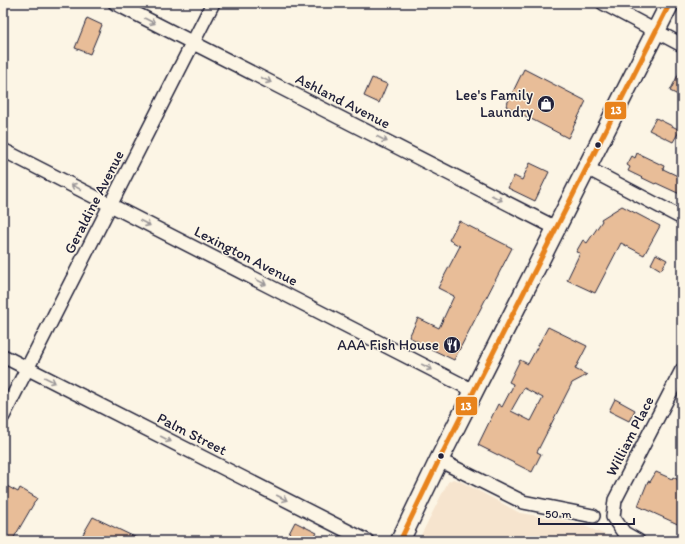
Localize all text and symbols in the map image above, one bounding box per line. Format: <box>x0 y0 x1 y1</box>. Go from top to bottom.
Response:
one-way arrow <box>144 18 156 25</box>
street label: Ashland Avenue <box>293 69 393 133</box>
one-way arrow <box>259 77 271 84</box>
place label: Lee's Family Laundry <box>456 86 533 121</box>
shop icon: Lee's Family Laundry <box>536 94 556 114</box>
line badge: 13 <box>604 101 627 120</box>
text: 13 <box>610 104 622 117</box>
one-way arrow <box>375 136 387 143</box>
unlabelled marker <box>593 140 603 150</box>
street label: Geraldine Avenue <box>60 147 128 257</box>
one-way arrow <box>70 183 82 190</box>
one-way arrow <box>491 195 503 202</box>
one-way arrow <box>139 219 151 227</box>
street label: Lexington Avenue <box>191 222 301 290</box>
one-way arrow <box>255 279 267 286</box>
restaurant icon: AAA Fish House <box>442 335 462 355</box>
place label: AAA Fish House <box>337 336 439 354</box>
one-way arrow <box>421 363 433 371</box>
one-way arrow <box>44 377 56 384</box>
street label: William Place <box>602 393 658 479</box>
line badge: 13 <box>455 396 478 416</box>
text: 13 <box>460 400 472 413</box>
street label: Palm Street <box>154 409 230 459</box>
one-way arrow <box>160 436 172 443</box>
unlabelled marker <box>436 451 446 461</box>
one-way arrow <box>276 495 288 502</box>
scale bar <box>539 500 634 526</box>
text: 50 m <box>545 507 571 521</box>

